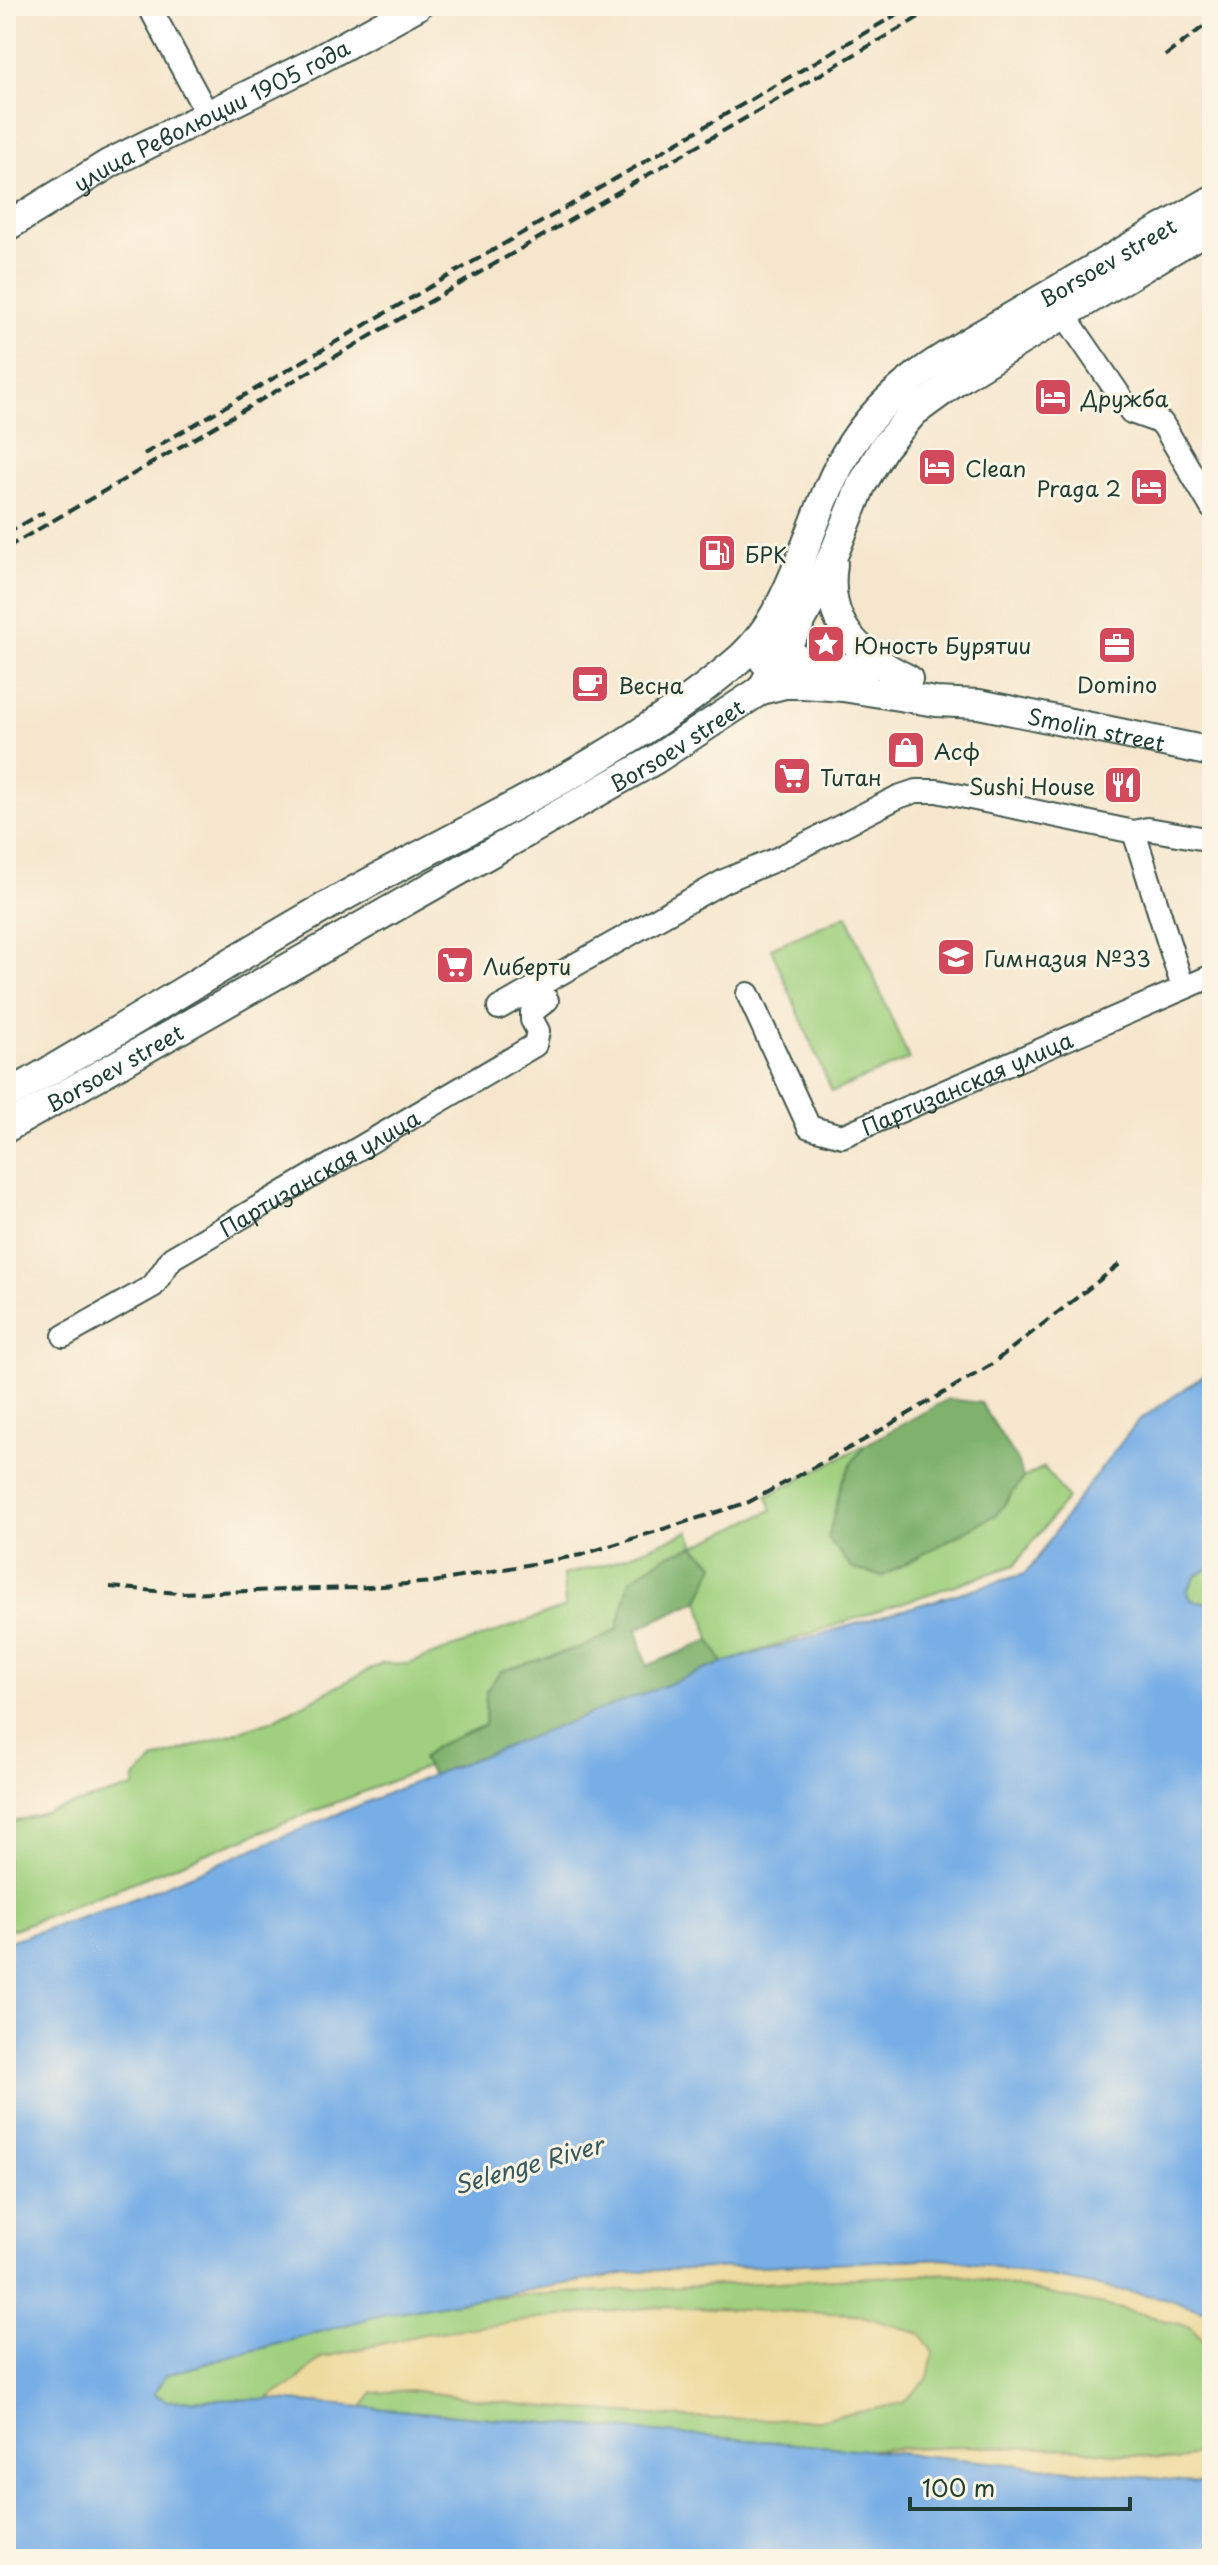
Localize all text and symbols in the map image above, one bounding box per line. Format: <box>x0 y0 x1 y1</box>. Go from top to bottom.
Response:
street label: улица Революции 1905 года <box>66 30 355 199</box>
street label: Borsoev street <box>1032 208 1182 314</box>
hotel icon: Дружба <box>1032 376 1074 418</box>
place label: Дружба <box>1080 381 1168 414</box>
hotel icon: Clean <box>916 446 958 488</box>
place label: Clean <box>965 451 1026 484</box>
hotel icon: Praga 2 <box>1128 466 1170 508</box>
place label: Praga 2 <box>1036 471 1121 504</box>
fuel station icon: БРК <box>696 532 738 574</box>
place label: БРК <box>745 537 787 570</box>
place icon: Юность Бурятии <box>805 623 847 665</box>
office icon: Domino <box>1096 624 1138 666</box>
place label: Юность Бурятии <box>854 628 1032 661</box>
cafe icon: Весна <box>569 663 611 705</box>
place label: Domino <box>1077 667 1157 700</box>
place label: Весна <box>618 668 684 701</box>
street label: Borsoev street <box>602 689 750 799</box>
street label: Smolin street <box>1025 698 1168 758</box>
shop icon: Асф <box>885 729 927 771</box>
place label: Асф <box>934 734 980 767</box>
supermarket icon: Титан <box>771 755 813 797</box>
place label: Титан <box>820 760 882 793</box>
restaurant icon: Sushi House <box>1102 764 1144 806</box>
place label: Sushi House <box>969 769 1095 802</box>
school or university icon: Гимназия №33 <box>935 936 977 978</box>
place label: Гимназия №33 <box>984 941 1151 974</box>
supermarket icon: Либерти <box>434 944 476 986</box>
place label: Либерти <box>483 949 571 982</box>
street label: Borsoev street <box>39 1014 189 1119</box>
street label: Партизанская улица <box>855 1022 1077 1143</box>
street label: Партизанская улица <box>212 1100 425 1244</box>
water label: Selenge River <box>449 2125 610 2202</box>
scale bar <box>910 2461 1130 2511</box>
text: 100 m <box>922 2469 995 2505</box>

